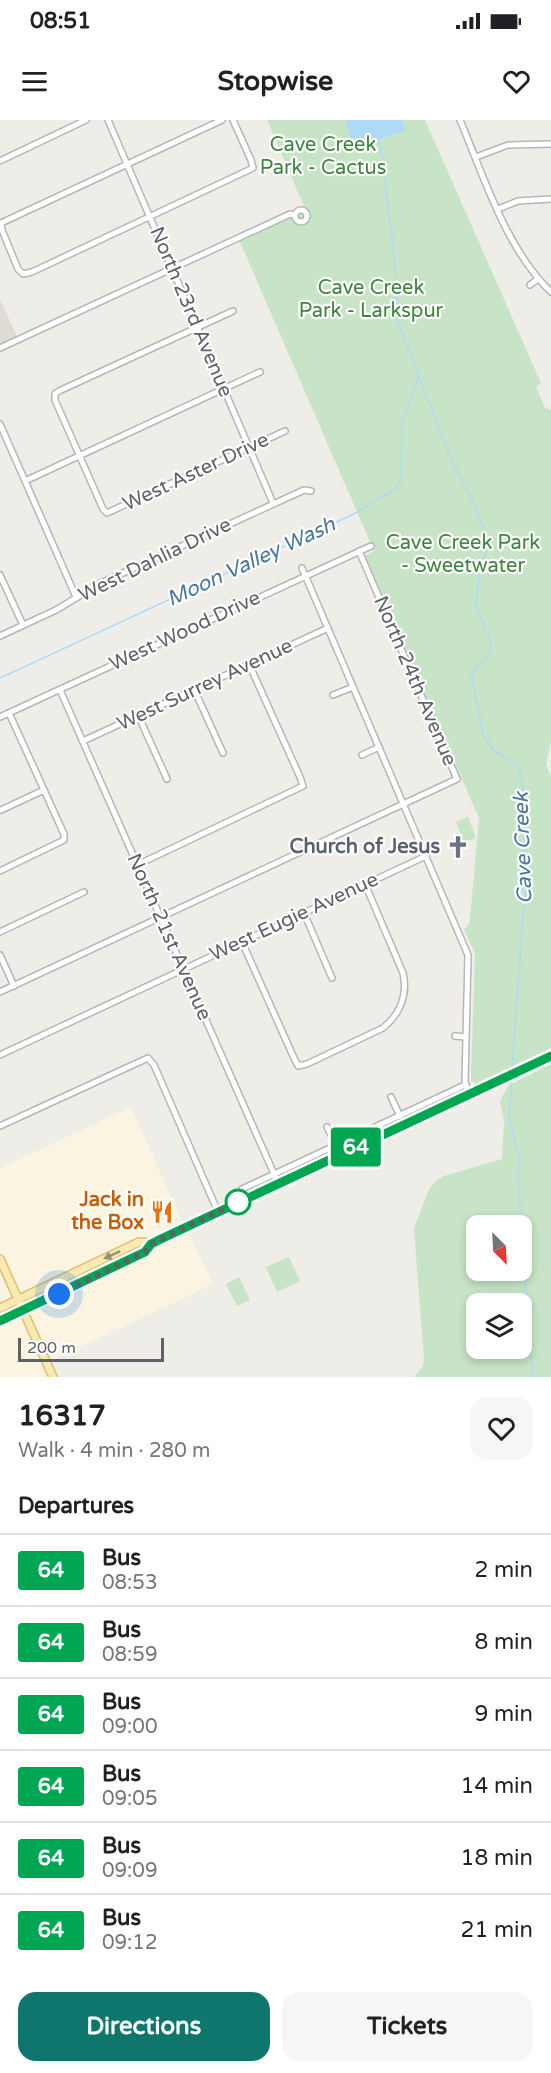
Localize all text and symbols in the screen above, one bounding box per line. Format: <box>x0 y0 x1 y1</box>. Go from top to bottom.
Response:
text: 08:51 <box>30 8 91 34</box>
icon: menu <box>18 65 51 98</box>
text: Stopwise <box>218 65 333 98</box>
icon: heart <box>500 65 533 98</box>
park label: Cave Creek Park - Cactus <box>260 133 386 180</box>
street label: North 23rd Avenue <box>144 223 238 401</box>
park label: Cave Creek Park - Larkspur <box>299 276 444 323</box>
street label: West Aster Drive <box>119 428 273 516</box>
water label: Moon Valley Wash <box>163 511 340 612</box>
street label: West Dahlia Drive <box>75 513 235 607</box>
park label: Cave Creek Park - Sweetwater <box>386 531 540 578</box>
street label: West Wood Drive <box>106 586 264 676</box>
street label: North 24th Avenue <box>368 592 462 770</box>
street label: West Surrey Avenue <box>113 634 297 736</box>
water label: Cave Creek <box>509 790 537 904</box>
church icon: Church of Jesus <box>445 834 471 860</box>
place label: Church of Jesus <box>290 835 440 859</box>
street label: North 21st Avenue <box>121 850 217 1024</box>
street label: West Eugie Avenue <box>206 867 382 967</box>
line badge: 64 <box>329 1128 383 1166</box>
text: 64 <box>343 1135 369 1160</box>
place label: Jack in the Box <box>71 1188 144 1235</box>
unlabelled marker <box>225 1189 251 1215</box>
restaurant icon: Jack in the Box <box>149 1199 175 1225</box>
north arrow <box>466 1215 532 1281</box>
map controls <box>466 1215 532 1359</box>
one-way arrow <box>103 1251 120 1260</box>
your location <box>44 1279 74 1309</box>
button: layers <box>466 1293 532 1359</box>
scale bar <box>18 1335 164 1362</box>
text: 200 m <box>27 1338 76 1358</box>
button: heart <box>470 1397 533 1460</box>
text: 16317 <box>18 1399 106 1433</box>
text: Walk · 4 min · 280 m <box>18 1439 210 1463</box>
text: Departures <box>18 1493 134 1519</box>
text: Bus <box>102 1545 141 1571</box>
text: 2 min <box>474 1557 533 1583</box>
text: 64 <box>38 1558 64 1583</box>
text: 08:53 <box>102 1571 157 1595</box>
text: Bus <box>102 1617 141 1643</box>
text: 8 min <box>474 1629 533 1655</box>
text: 64 <box>38 1630 64 1655</box>
text: 08:59 <box>102 1643 157 1667</box>
text: Bus <box>102 1689 141 1715</box>
text: 9 min <box>474 1701 533 1727</box>
text: 64 <box>38 1702 64 1727</box>
text: 09:00 <box>102 1715 157 1739</box>
text: Bus <box>102 1761 141 1787</box>
text: 14 min <box>461 1773 533 1799</box>
text: 64 <box>38 1774 64 1799</box>
text: 09:05 <box>102 1787 157 1811</box>
text: Bus <box>102 1833 141 1859</box>
text: 18 min <box>461 1845 533 1871</box>
text: 64 <box>38 1846 64 1871</box>
text: 09:09 <box>102 1859 157 1883</box>
text: Bus <box>102 1905 141 1931</box>
text: 21 min <box>461 1917 533 1943</box>
text: 64 <box>38 1918 64 1943</box>
text: 09:12 <box>102 1931 157 1955</box>
button: Directions <box>18 1992 270 2061</box>
button: Tickets <box>282 1992 533 2061</box>

